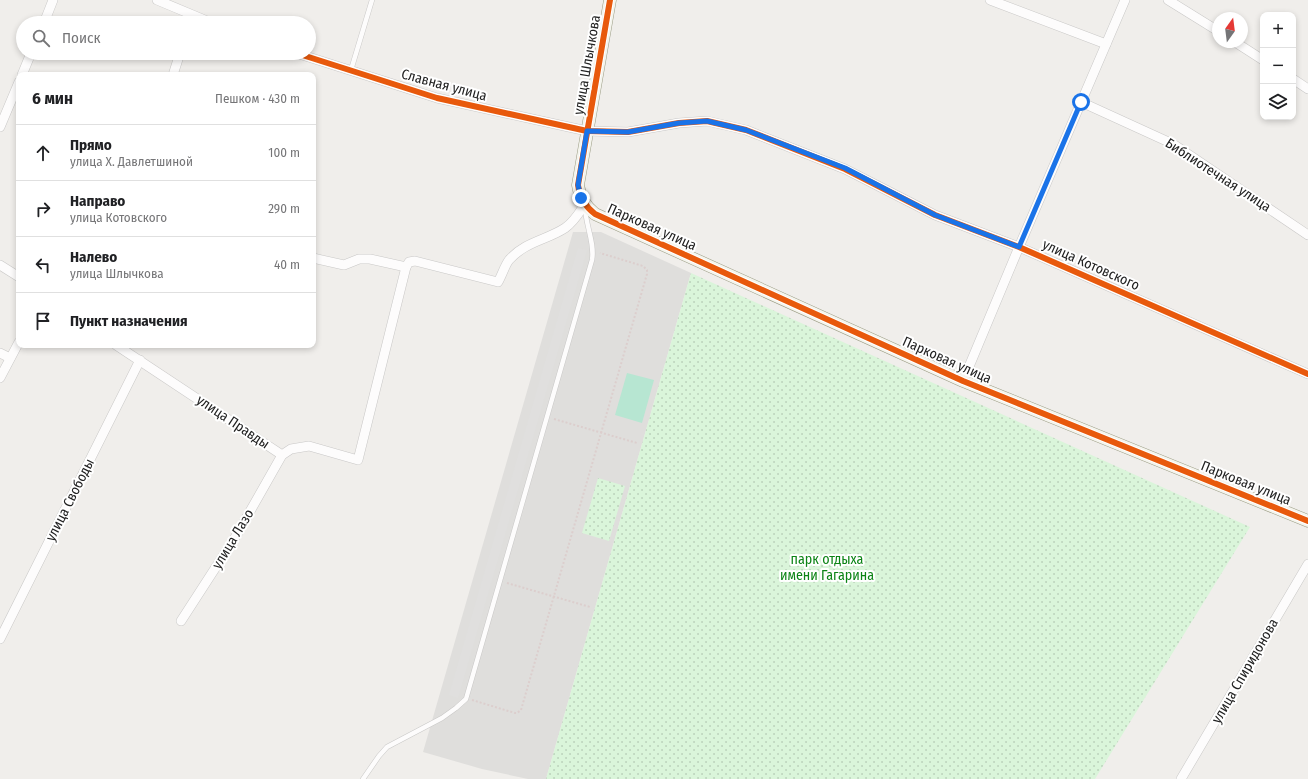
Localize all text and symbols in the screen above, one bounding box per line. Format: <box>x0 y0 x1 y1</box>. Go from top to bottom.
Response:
north arrow <box>1212 12 1248 48</box>
map controls <box>1260 12 1296 120</box>
button: + <box>1260 12 1296 48</box>
street label: улица Шлычкова <box>570 14 604 116</box>
search box <box>16 16 316 60</box>
icon: search <box>30 27 52 49</box>
text: Поиск <box>62 29 100 47</box>
button: − <box>1260 48 1296 84</box>
street label: Славная улица <box>399 65 489 105</box>
button: layers <box>1260 84 1296 120</box>
text: 6 мин <box>32 88 73 109</box>
text: Пешком · 430 m <box>215 91 300 106</box>
route start <box>1072 93 1090 111</box>
street label: Библиотечная улица <box>1162 134 1274 216</box>
text: Прямо <box>70 136 112 154</box>
icon: ahead <box>32 142 54 164</box>
text: 100 m <box>268 145 300 160</box>
text: улица Х. Давлетшиной <box>70 154 193 169</box>
route end <box>572 189 590 207</box>
text: Направо <box>70 192 125 210</box>
icon: right <box>32 198 54 220</box>
street label: Парковая улица <box>605 200 699 254</box>
text: 290 m <box>268 201 300 216</box>
text: улица Котовского <box>70 210 167 225</box>
street label: улица Котовского <box>1040 236 1142 294</box>
text: Налево <box>70 248 117 266</box>
icon: left <box>32 254 54 276</box>
text: 40 m <box>274 257 300 272</box>
text: улица Шлычкова <box>70 266 164 281</box>
icon: arrive <box>32 310 54 332</box>
text: Пункт назначения <box>70 312 188 330</box>
street label: Парковая улица <box>900 333 994 387</box>
street label: улица Правды <box>193 391 273 453</box>
street label: улица Свободы <box>42 456 98 544</box>
street label: Парковая улица <box>1198 457 1294 509</box>
street label: улица Лазо <box>208 506 258 572</box>
park label: парк отдыха имени Гагарина <box>780 551 874 584</box>
street label: улица Спиридонова <box>1208 615 1282 726</box>

